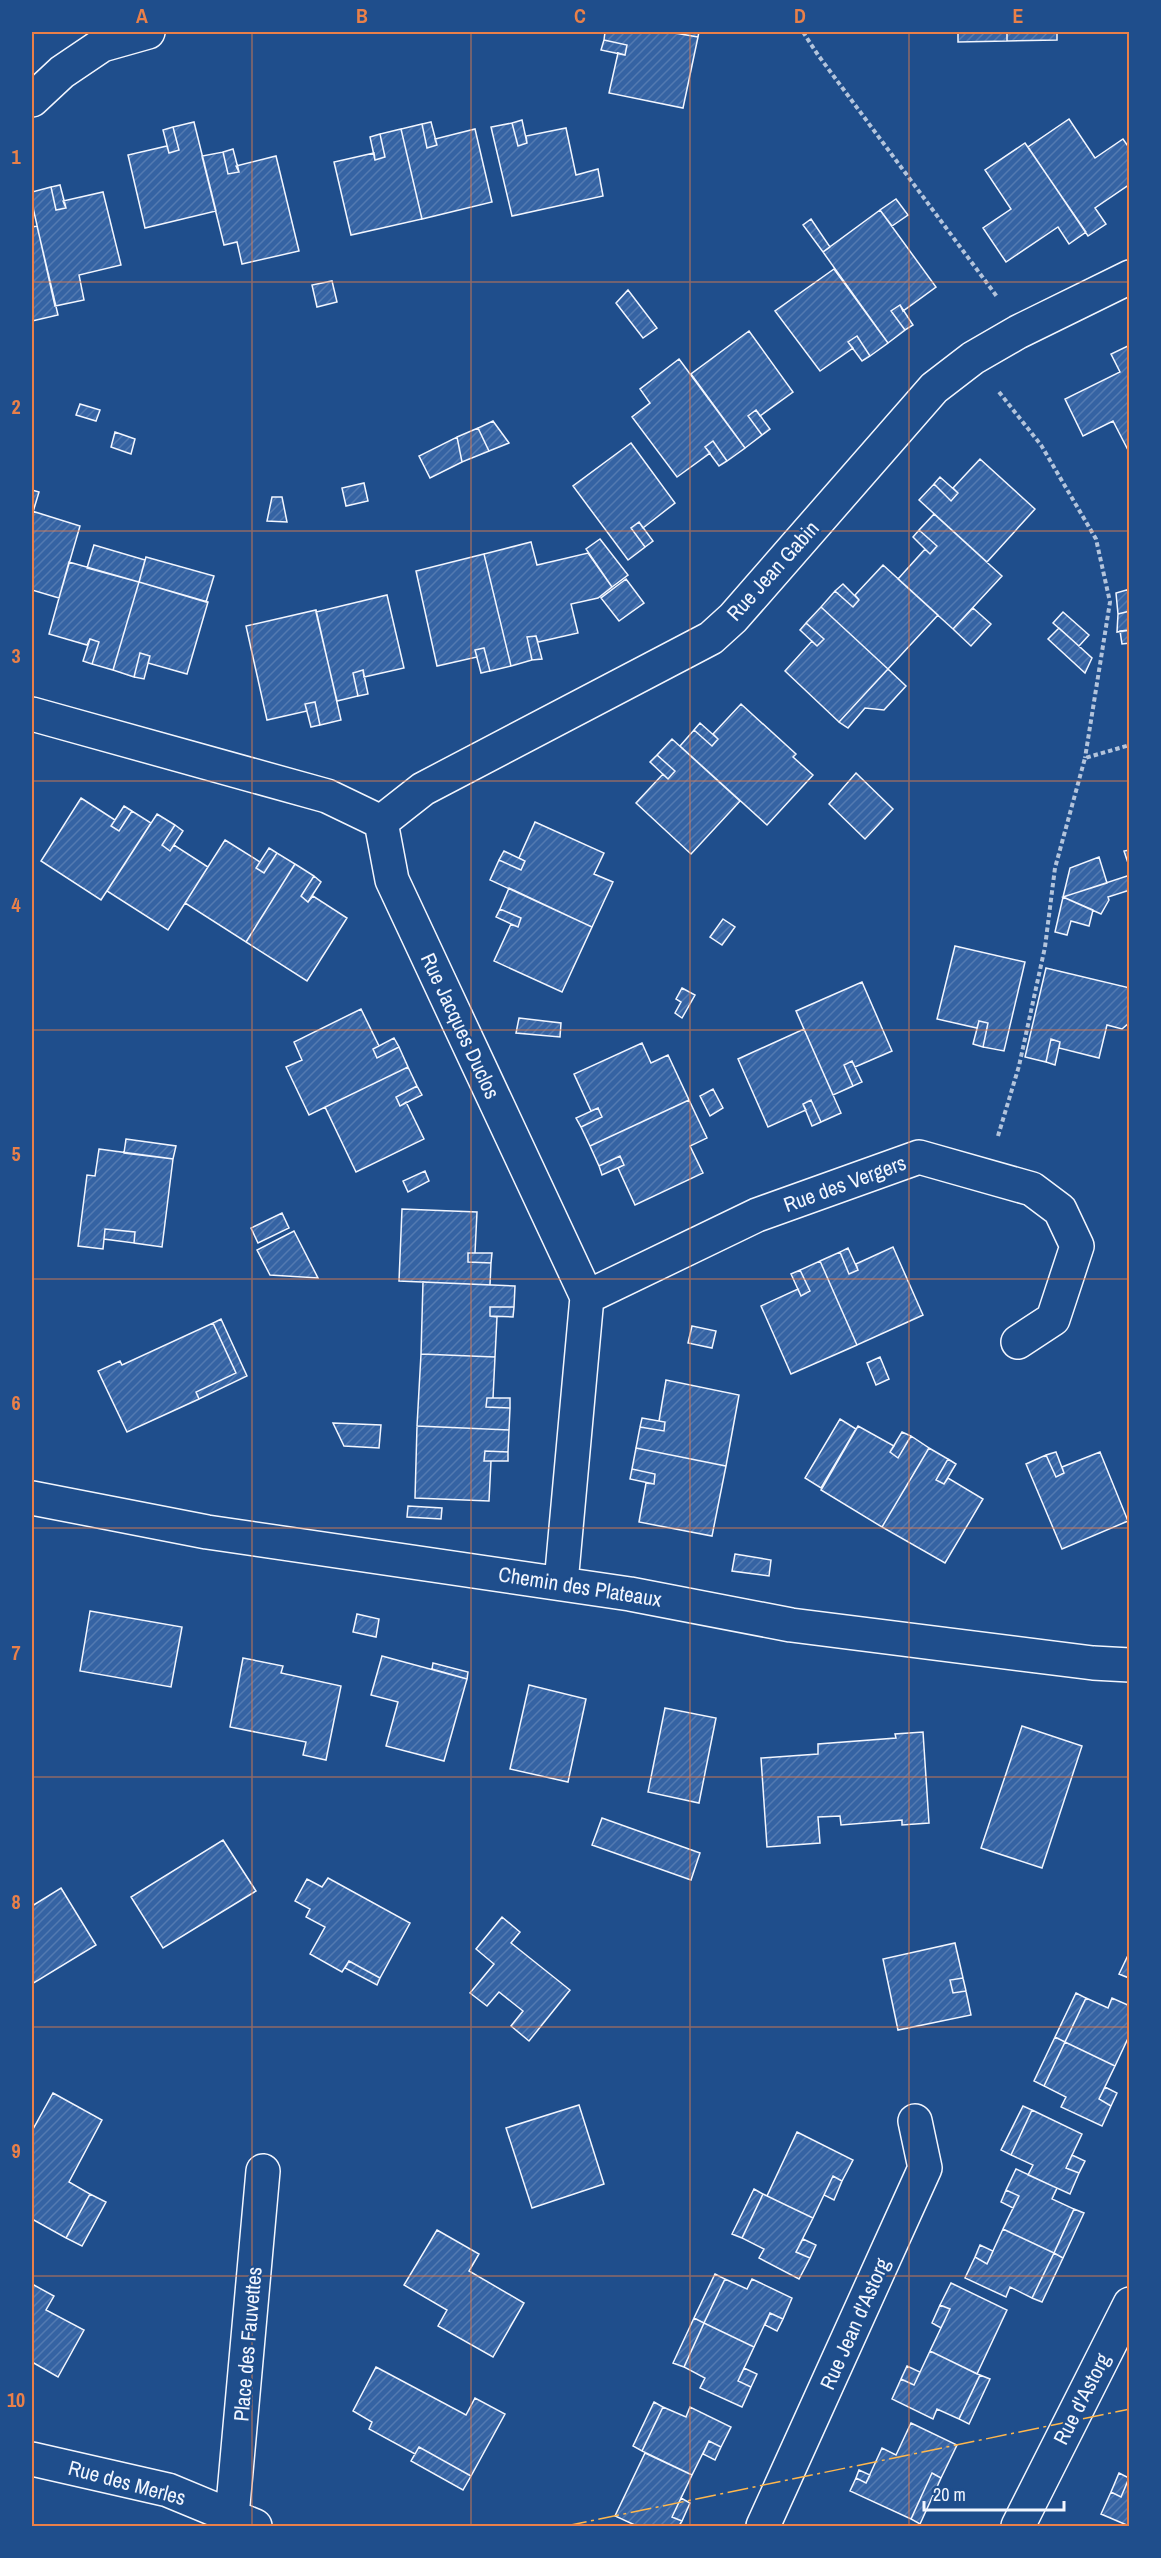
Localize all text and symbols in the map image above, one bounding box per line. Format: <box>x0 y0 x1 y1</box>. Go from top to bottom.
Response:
text: A <box>136 2 148 29</box>
text: B <box>356 2 368 29</box>
text: C <box>574 2 586 29</box>
text: D <box>794 2 806 29</box>
text: E <box>1013 2 1024 29</box>
text: 1 <box>11 143 21 170</box>
text: 2 <box>11 393 21 420</box>
street label: Rue Jean Gabin <box>720 514 825 627</box>
text: 3 <box>11 642 21 669</box>
text: 4 <box>11 891 21 918</box>
street label: Rue Jacques Duclos <box>414 948 507 1103</box>
text: 5 <box>11 1140 21 1167</box>
street label: Rue des Vergers <box>780 1148 910 1219</box>
text: 6 <box>11 1389 21 1416</box>
street label: Chemin des Plateaux <box>497 1559 664 1614</box>
text: 7 <box>11 1639 21 1666</box>
text: 8 <box>11 1888 21 1915</box>
text: 9 <box>11 2137 21 2164</box>
street label: Rue Jean d'Astorg <box>813 2253 897 2394</box>
street label: Place des Fauvettes <box>226 2265 269 2423</box>
street label: Rue d'Astorg <box>1046 2348 1117 2449</box>
text: 10 <box>7 2386 25 2413</box>
street label: Rue des Merles <box>65 2453 189 2512</box>
scale bar <box>924 2474 1064 2512</box>
text: 20 m <box>933 2482 966 2507</box>

